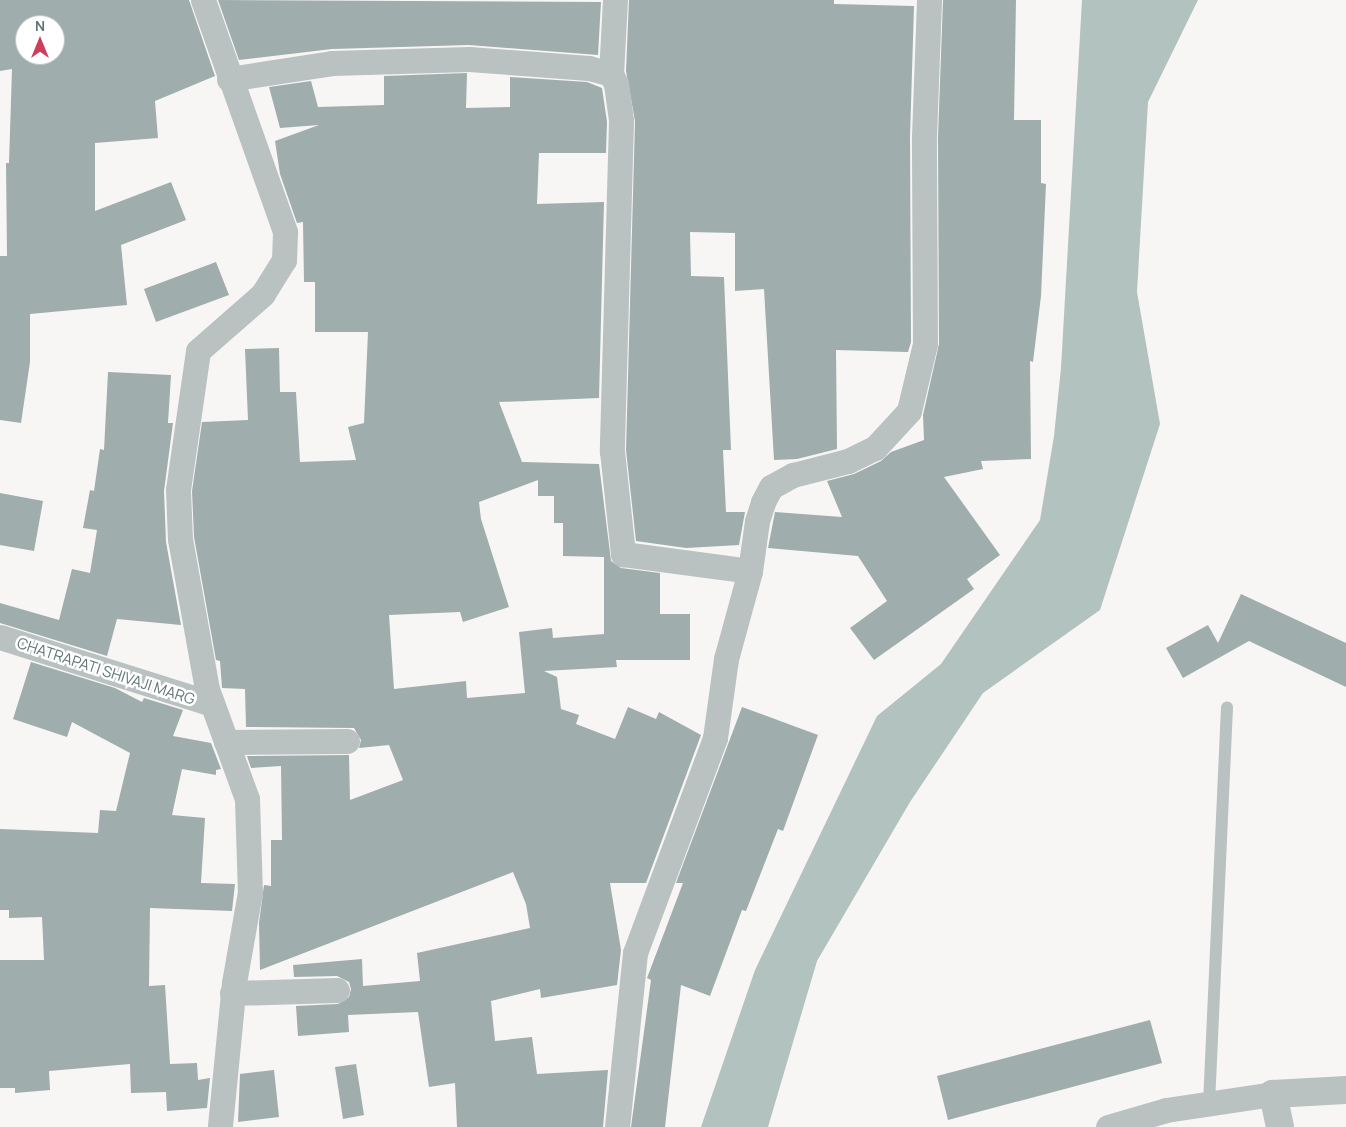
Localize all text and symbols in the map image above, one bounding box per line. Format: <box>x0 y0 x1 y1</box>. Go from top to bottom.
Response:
north arrow <box>15 15 65 65</box>
text: N <box>35 16 45 35</box>
street label: CHATRAPATI SHIVAJI MARG <box>15 634 197 708</box>

